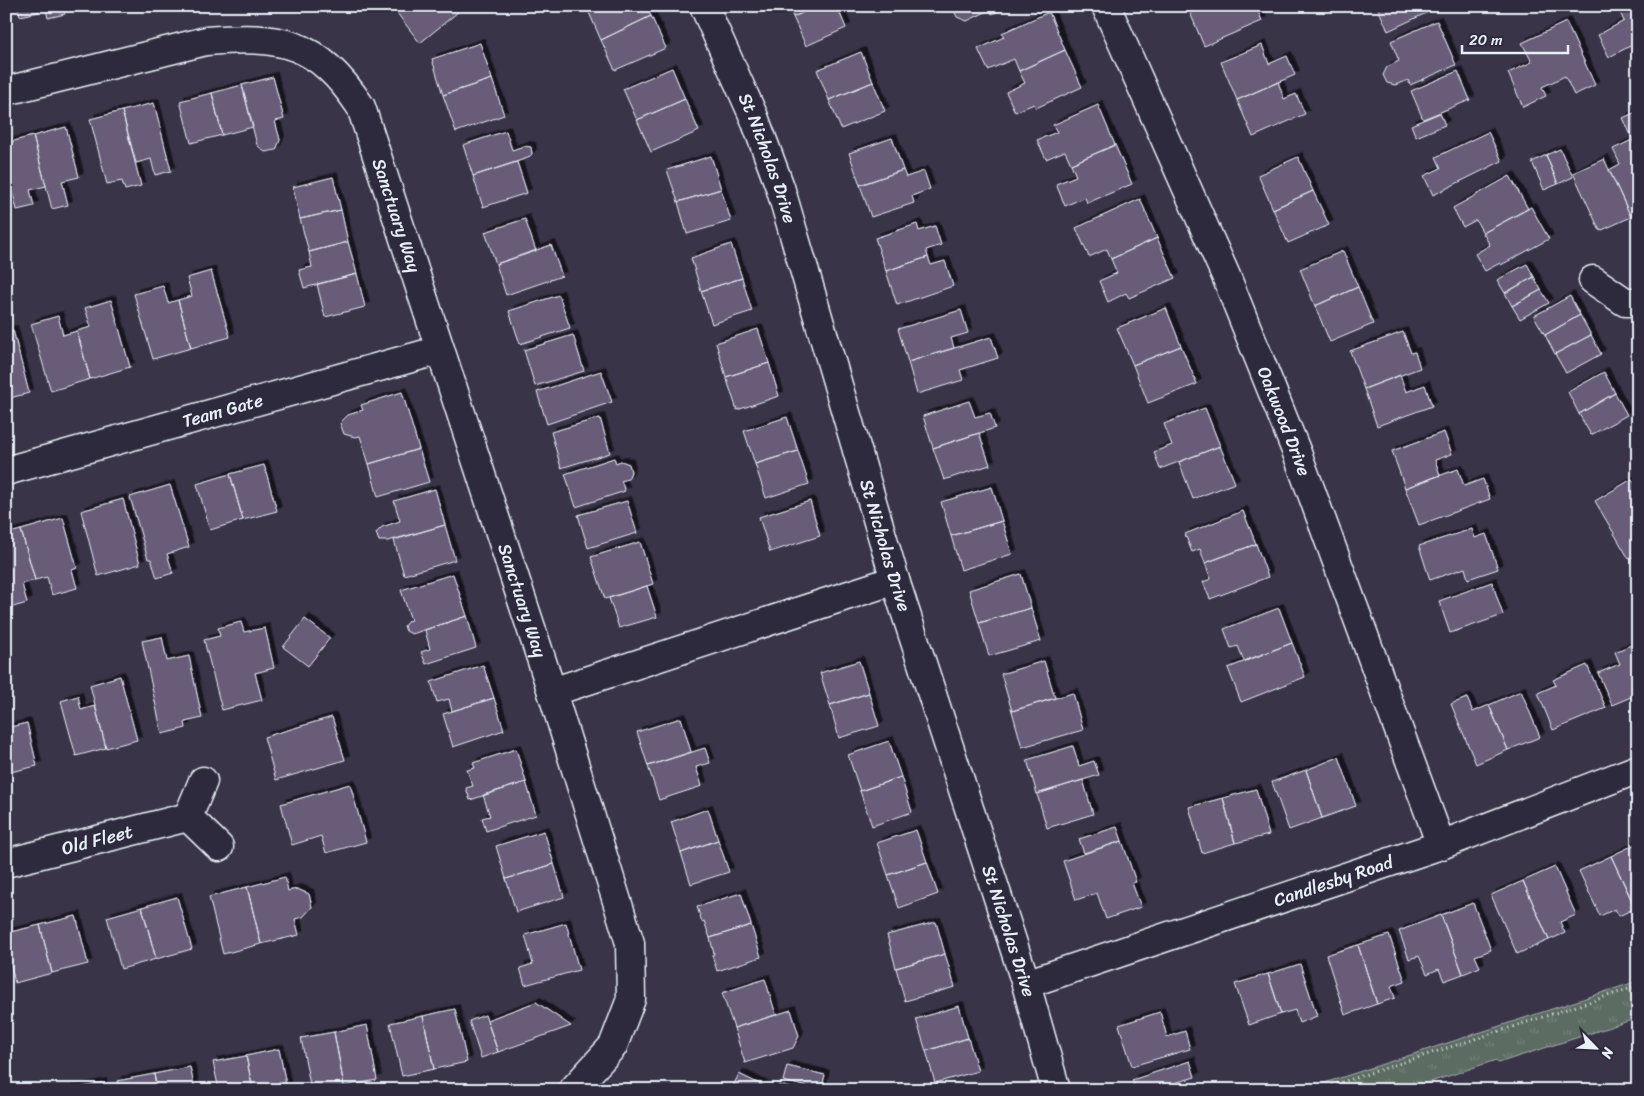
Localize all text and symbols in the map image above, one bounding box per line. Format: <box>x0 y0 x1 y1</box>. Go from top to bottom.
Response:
scale bar <box>1462 22 1568 54</box>
text: 20 m <box>1469 27 1503 53</box>
street label: St Nicholas Drive <box>729 87 806 227</box>
street label: Sanctuary Way <box>363 154 430 278</box>
street label: Oakwood Drive <box>1248 362 1320 481</box>
street label: Team Gate <box>179 384 267 437</box>
street label: St Nicholas Drive <box>850 475 920 616</box>
street label: Sanctuary Way <box>489 539 556 663</box>
street label: Old Fleet <box>58 816 136 864</box>
street label: Candlesby Road <box>1269 846 1399 916</box>
street label: St Nicholas Drive <box>973 861 1045 1001</box>
north arrow <box>1572 1024 1622 1074</box>
text: N <box>1594 1043 1621 1063</box>

